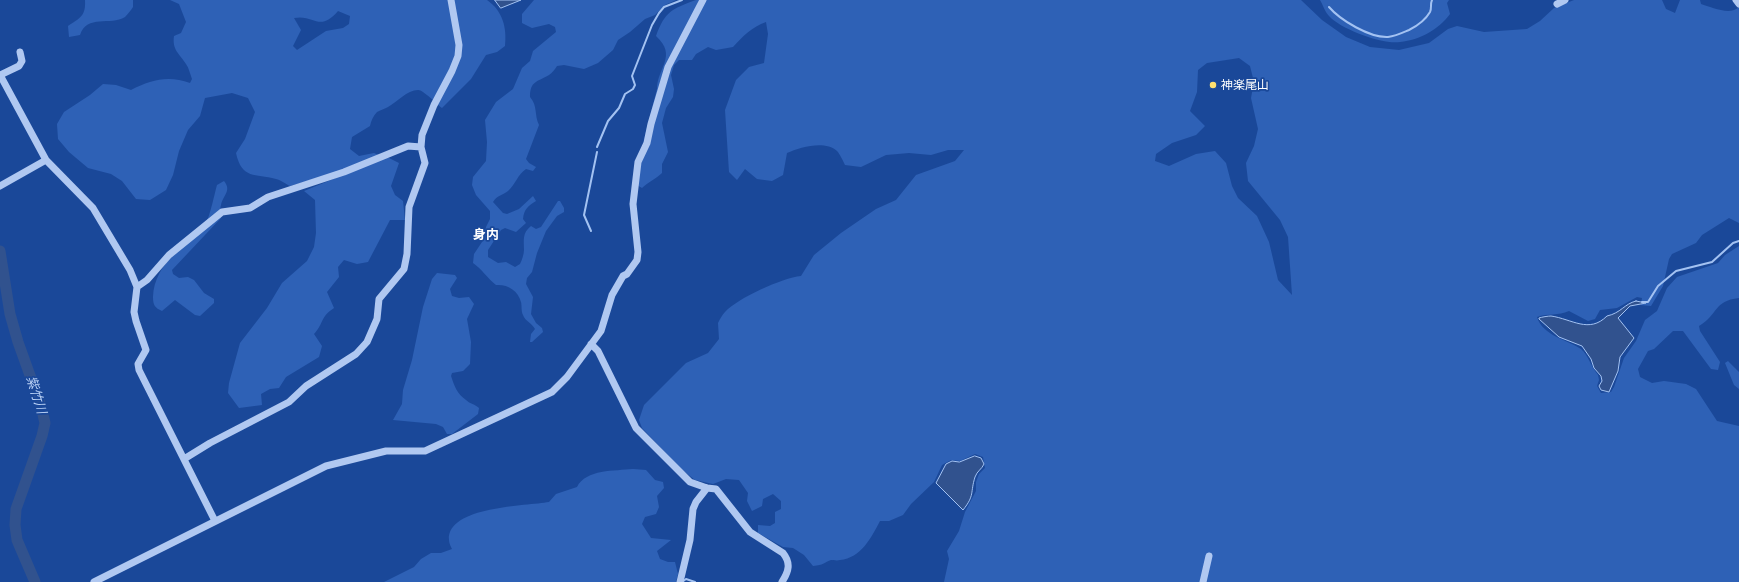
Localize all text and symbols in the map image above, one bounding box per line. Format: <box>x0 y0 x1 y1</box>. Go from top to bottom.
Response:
place label: 神楽尾山 <box>1221 78 1269 92</box>
marker: 神楽尾山 <box>1208 80 1218 90</box>
district label: 身内 <box>473 227 499 243</box>
water label: 紫竹川 <box>23 374 49 416</box>

